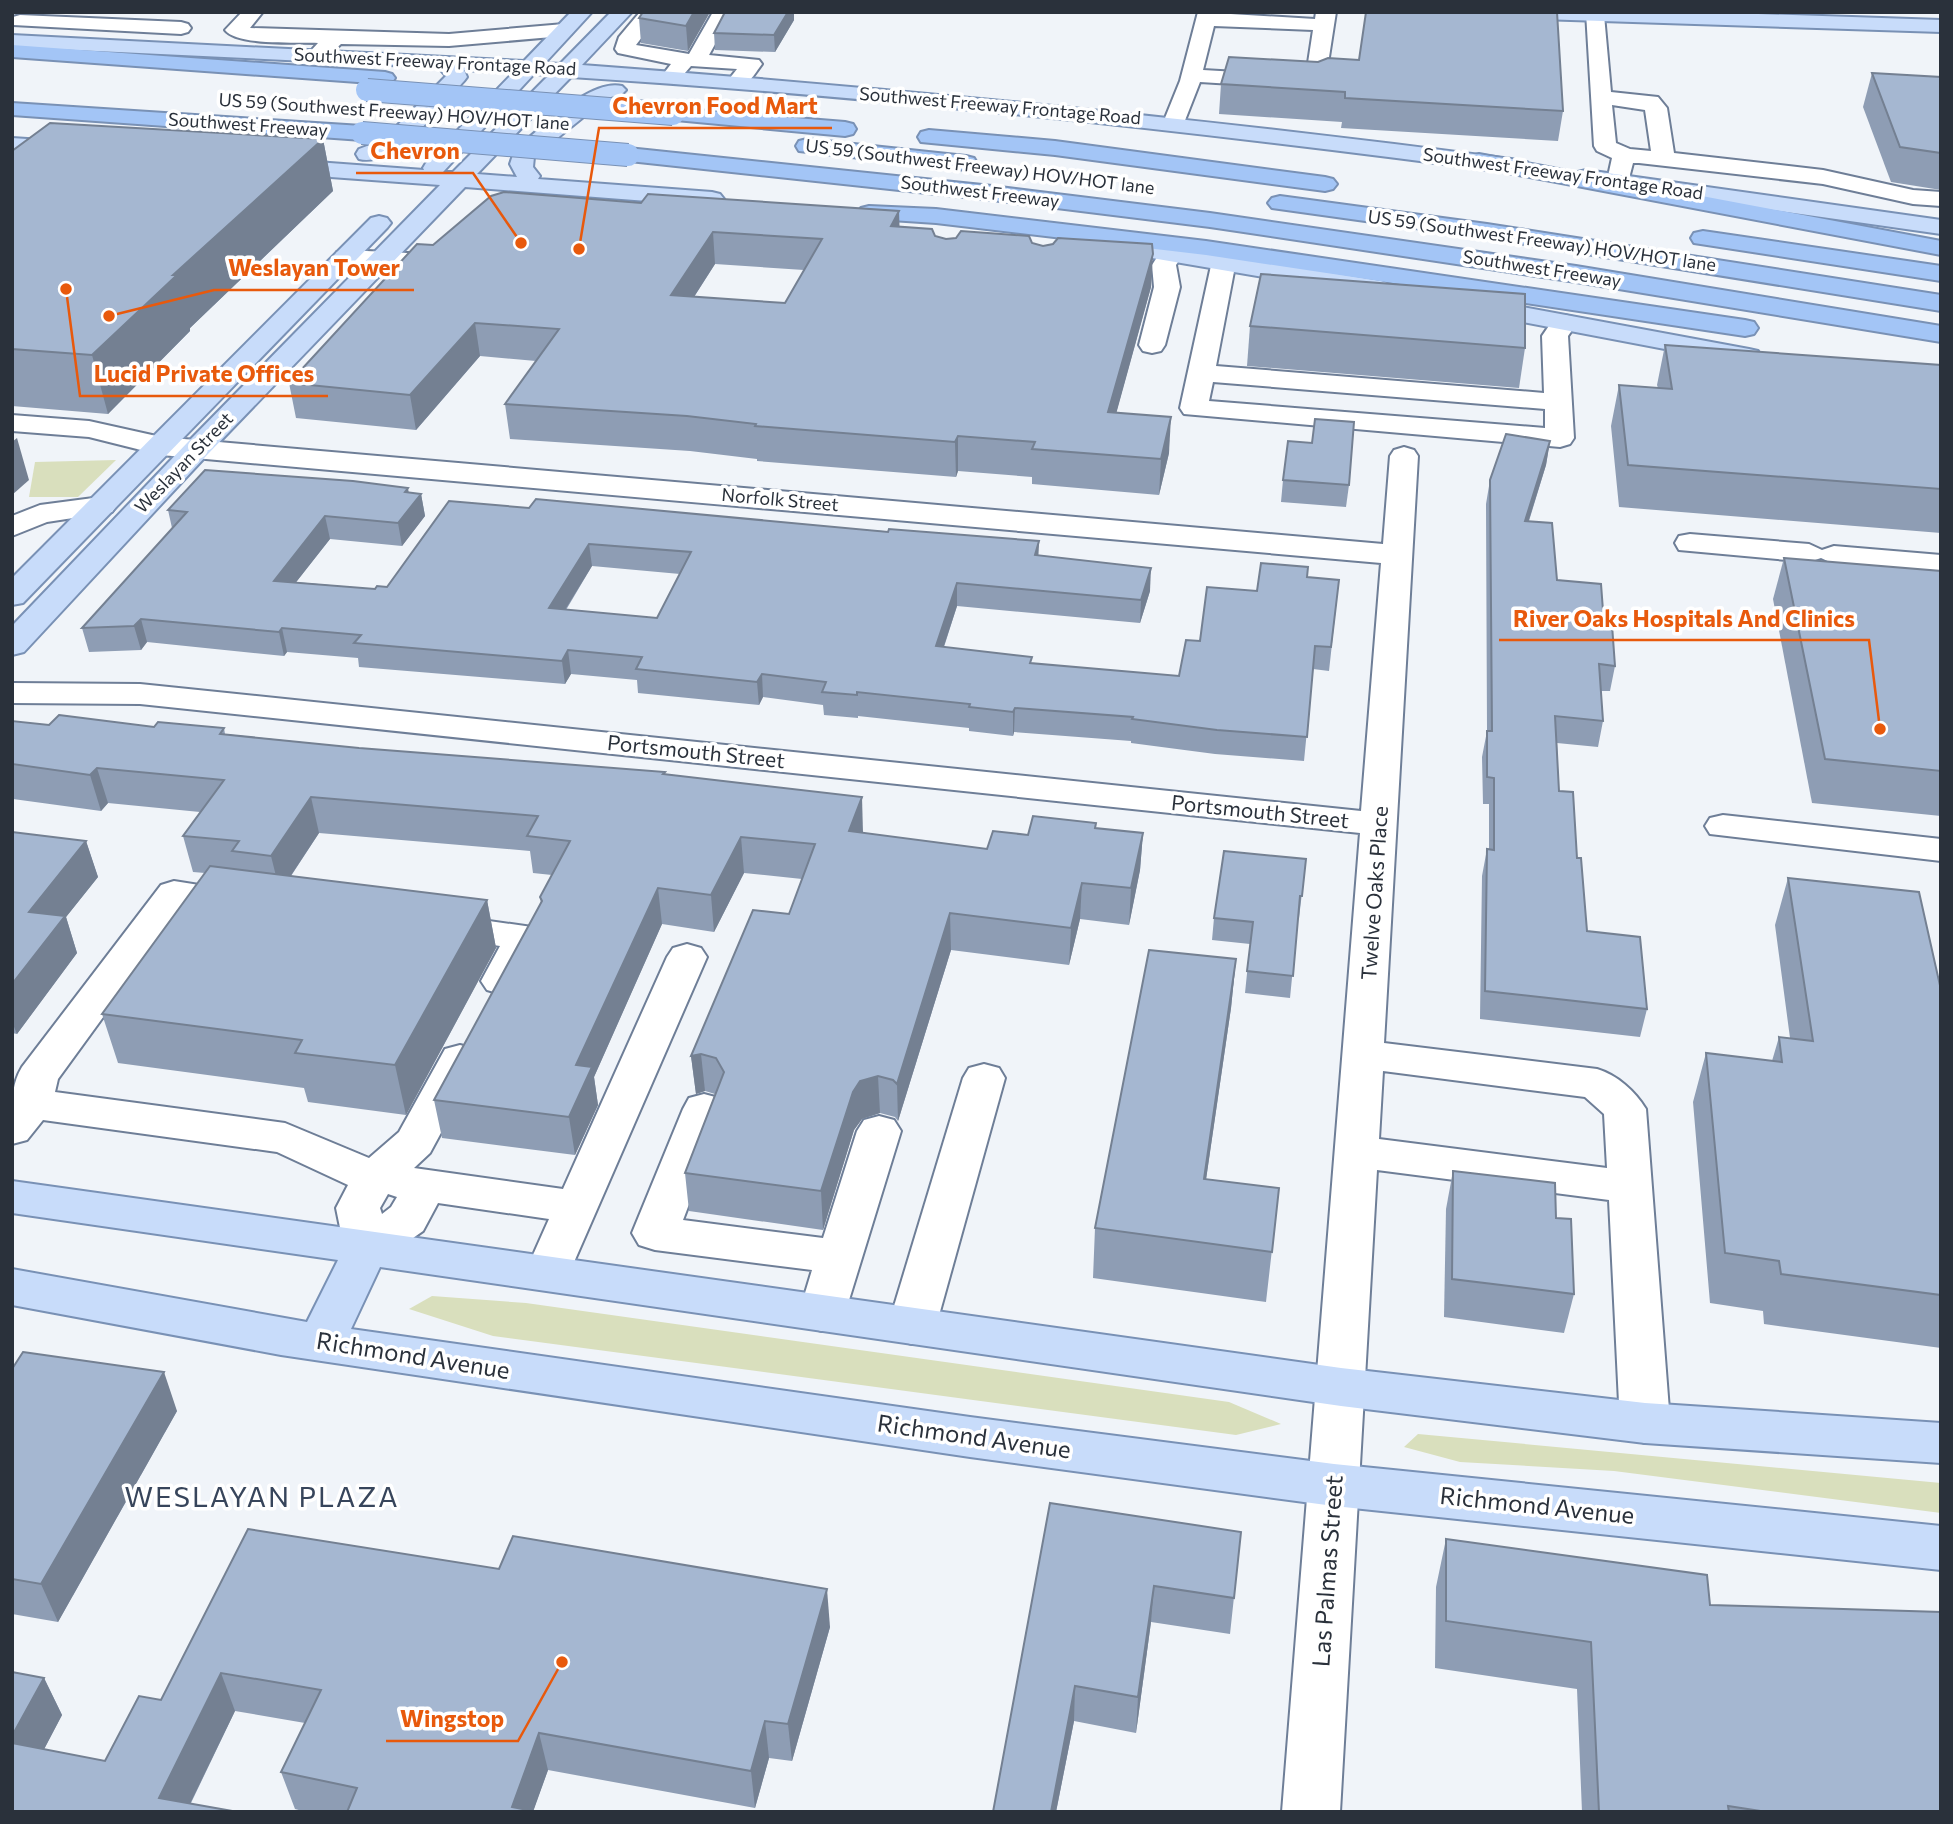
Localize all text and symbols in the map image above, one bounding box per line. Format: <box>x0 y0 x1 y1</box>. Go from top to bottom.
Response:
street label: Southwest Freeway Frontage Road <box>293 43 577 79</box>
street label: Southwest Freeway Frontage Road <box>858 82 1142 128</box>
callout: Chevron Food Mart <box>599 84 832 128</box>
street label: US 59 (Southwest Freeway) HOV/HOT lane <box>218 89 570 135</box>
text: Chevron Food Mart <box>612 91 818 119</box>
street label: Southwest Freeway <box>168 109 328 141</box>
callout: Chevron <box>356 129 473 173</box>
street label: US 59 (Southwest Freeway) HOV/HOT lane <box>804 135 1156 199</box>
text: Chevron <box>370 136 460 164</box>
street label: Southwest Freeway Frontage Road <box>1422 142 1705 204</box>
street label: Southwest Freeway <box>899 172 1061 212</box>
street label: US 59 (Southwest Freeway) HOV/HOT lane <box>1366 206 1718 276</box>
callout: Weslayan Tower <box>214 246 414 290</box>
street label: Southwest Freeway <box>1461 246 1623 292</box>
text: Weslayan Tower <box>228 253 401 281</box>
callout: Lucid Private Offices <box>80 352 328 396</box>
text: Lucid Private Offices <box>94 359 315 387</box>
street label: Weslayan Street <box>130 407 237 517</box>
street label: Norfolk Street <box>721 483 840 515</box>
callout: River Oaks Hospitals And Clinics <box>1499 596 1869 640</box>
text: River Oaks Hospitals And Clinics <box>1513 604 1855 632</box>
street label: Portsmouth Street <box>606 729 786 772</box>
street label: Portsmouth Street <box>1170 789 1350 832</box>
street label: Twelve Oaks Place <box>1355 805 1392 981</box>
street label: Richmond Avenue <box>314 1325 512 1384</box>
street label: Richmond Avenue <box>875 1408 1073 1463</box>
street label: Las Palmas Street <box>1305 1474 1348 1668</box>
district label: WESLAYAN PLAZA <box>124 1479 400 1513</box>
street label: Richmond Avenue <box>1438 1480 1636 1529</box>
callout: Wingstop <box>386 1697 518 1741</box>
text: Wingstop <box>400 1704 504 1732</box>

